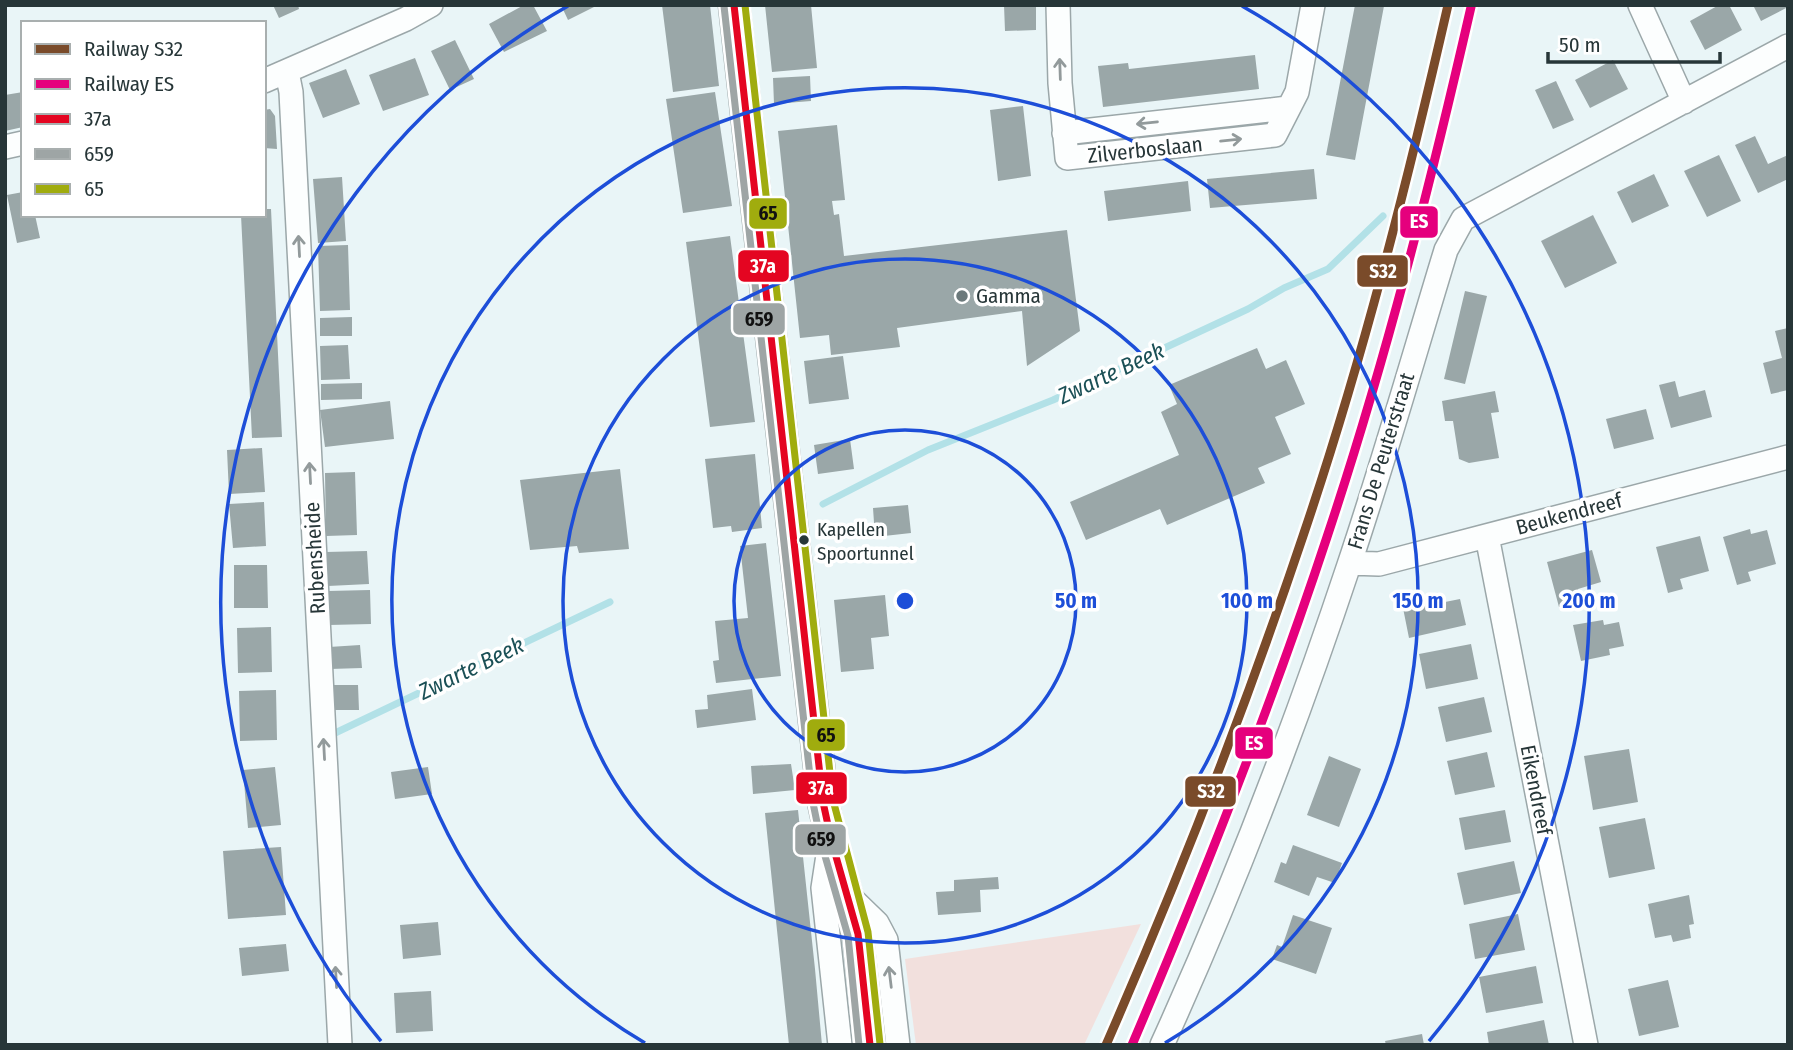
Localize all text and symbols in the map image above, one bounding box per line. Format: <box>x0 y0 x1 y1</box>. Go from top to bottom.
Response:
legend <box>21 21 266 217</box>
scale bar <box>1548 21 1720 65</box>
text: 50 m <box>1559 32 1601 58</box>
text: Railway S32 <box>84 36 183 62</box>
one-way arrow <box>1053 58 1066 81</box>
text: Railway ES <box>84 71 174 97</box>
text: 37a <box>84 106 112 132</box>
one-way arrow <box>1136 117 1159 130</box>
street label: Zilverboslaan <box>1086 131 1204 169</box>
one-way arrow <box>1219 134 1242 147</box>
text: 659 <box>84 141 114 167</box>
text: 65 <box>84 176 104 202</box>
line badge: 65 <box>748 197 788 230</box>
text: 65 <box>758 202 778 225</box>
line badge: ES <box>1399 205 1439 239</box>
text: ES <box>1410 210 1428 233</box>
one-way arrow <box>292 235 305 258</box>
line badge: 37a <box>737 249 790 283</box>
line badge: S32 <box>1356 254 1409 288</box>
text: 37a <box>749 255 776 278</box>
text: S32 <box>1369 260 1397 283</box>
place label: Gamma <box>976 283 1041 309</box>
marker: Gamma <box>954 288 970 304</box>
line badge: 659 <box>732 302 786 336</box>
text: 659 <box>745 308 774 331</box>
water label: Zwarte Beek <box>1052 336 1169 410</box>
street label: Frans De Peuterstraat <box>1342 369 1420 553</box>
one-way arrow <box>304 462 317 485</box>
street label: Beukendreef <box>1513 487 1627 541</box>
street label: Rubensheide <box>299 501 331 615</box>
place label: Kapellen Spoortunnel <box>817 518 914 565</box>
marker: Kapellen Spoortunnel <box>797 533 811 547</box>
text: 50 m <box>1055 588 1097 614</box>
text: 100 m <box>1221 588 1273 614</box>
text: 150 m <box>1392 588 1444 614</box>
text: 200 m <box>1561 588 1616 614</box>
centre of rings <box>893 589 917 613</box>
water label: Zwarte Beek <box>413 630 528 706</box>
line badge: 65 <box>806 718 846 752</box>
text: 65 <box>816 724 836 747</box>
line badge: ES <box>1234 726 1274 760</box>
text: ES <box>1245 732 1263 755</box>
one-way arrow <box>318 738 331 761</box>
street label: Eikendreef <box>1515 743 1558 839</box>
line badge: 37a <box>795 771 848 805</box>
line badge: S32 <box>1184 775 1237 808</box>
text: 37a <box>807 777 834 800</box>
text: S32 <box>1197 780 1225 803</box>
line badge: 659 <box>794 823 847 856</box>
text: 659 <box>807 828 836 851</box>
one-way arrow <box>330 965 343 988</box>
one-way arrow <box>884 966 897 989</box>

